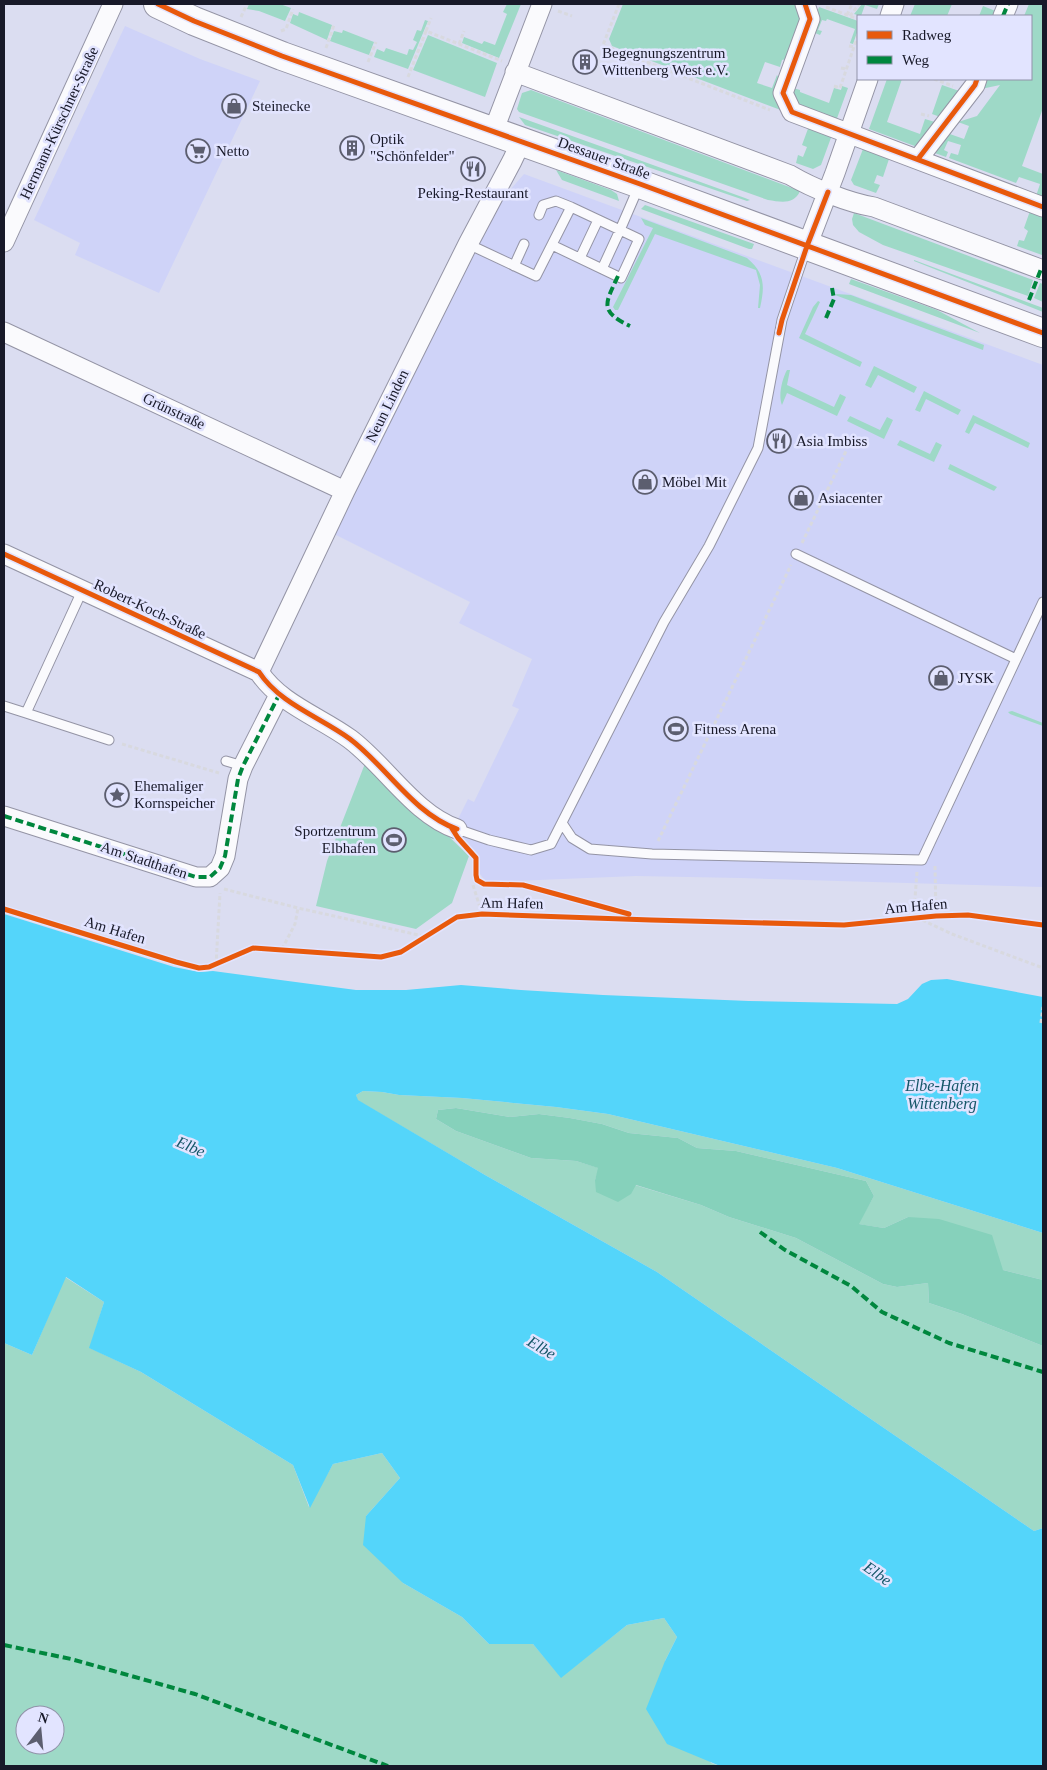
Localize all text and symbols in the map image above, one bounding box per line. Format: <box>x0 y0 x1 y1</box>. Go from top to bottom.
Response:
legend <box>857 15 1032 80</box>
text: Radweg <box>902 27 952 43</box>
street label: Hermann-Kürschner-Straße <box>17 44 102 202</box>
place label: Begegnungszentrum Wittenberg West e.V. <box>602 45 729 78</box>
building icon: Begegnungszentrum Wittenberg West e.V. <box>572 49 598 75</box>
text: Weg <box>902 52 930 68</box>
shop icon: Steinecke <box>221 93 247 119</box>
place label: Steinecke <box>252 98 311 114</box>
place label: Optik "Schönfelder" <box>370 131 455 164</box>
street label: Dessauer Straße <box>556 134 653 182</box>
building icon: Optik "Schönfelder" <box>339 135 365 161</box>
supermarket icon: Netto <box>185 138 211 164</box>
place label: Netto <box>216 143 249 159</box>
restaurant icon: Peking-Restaurant <box>460 156 486 182</box>
place label: Peking-Restaurant <box>418 185 529 201</box>
street label: Neun Linden <box>363 367 412 445</box>
street label: Grünstraße <box>140 390 208 432</box>
restaurant icon: Asia Imbiss <box>766 428 792 454</box>
place label: Asia Imbiss <box>796 433 867 449</box>
shop icon: Möbel Mit <box>632 469 658 495</box>
place label: Möbel Mit <box>662 474 727 490</box>
shop icon: Asiacenter <box>788 485 814 511</box>
place label: Asiacenter <box>818 490 882 506</box>
street label: Robert-Koch-Straße <box>91 576 209 642</box>
shop icon: JYSK <box>928 665 954 691</box>
place label: JYSK <box>958 670 994 686</box>
sports icon: Fitness Arena <box>663 716 689 742</box>
place label: Fitness Arena <box>694 721 776 737</box>
place label: Ehemaliger Kornspeicher <box>134 778 215 811</box>
place icon: Ehemaliger Kornspeicher <box>104 782 130 808</box>
place label: Sportzentrum Elbhafen <box>294 823 377 856</box>
sports icon: Sportzentrum Elbhafen <box>381 827 407 853</box>
street label: Am Stadthafen <box>99 838 190 882</box>
street label: Am Hafen <box>480 894 544 912</box>
street label: Am Hafen <box>884 895 949 917</box>
street label: Am Hafen <box>83 913 148 947</box>
water label: Elbe-Hafen Wittenberg <box>904 1077 979 1113</box>
water label: Elbe <box>173 1133 208 1160</box>
water label: Elbe <box>524 1332 559 1362</box>
water label: Elbe <box>860 1557 895 1589</box>
north arrow <box>15 1705 65 1755</box>
text: N <box>37 1709 50 1727</box>

